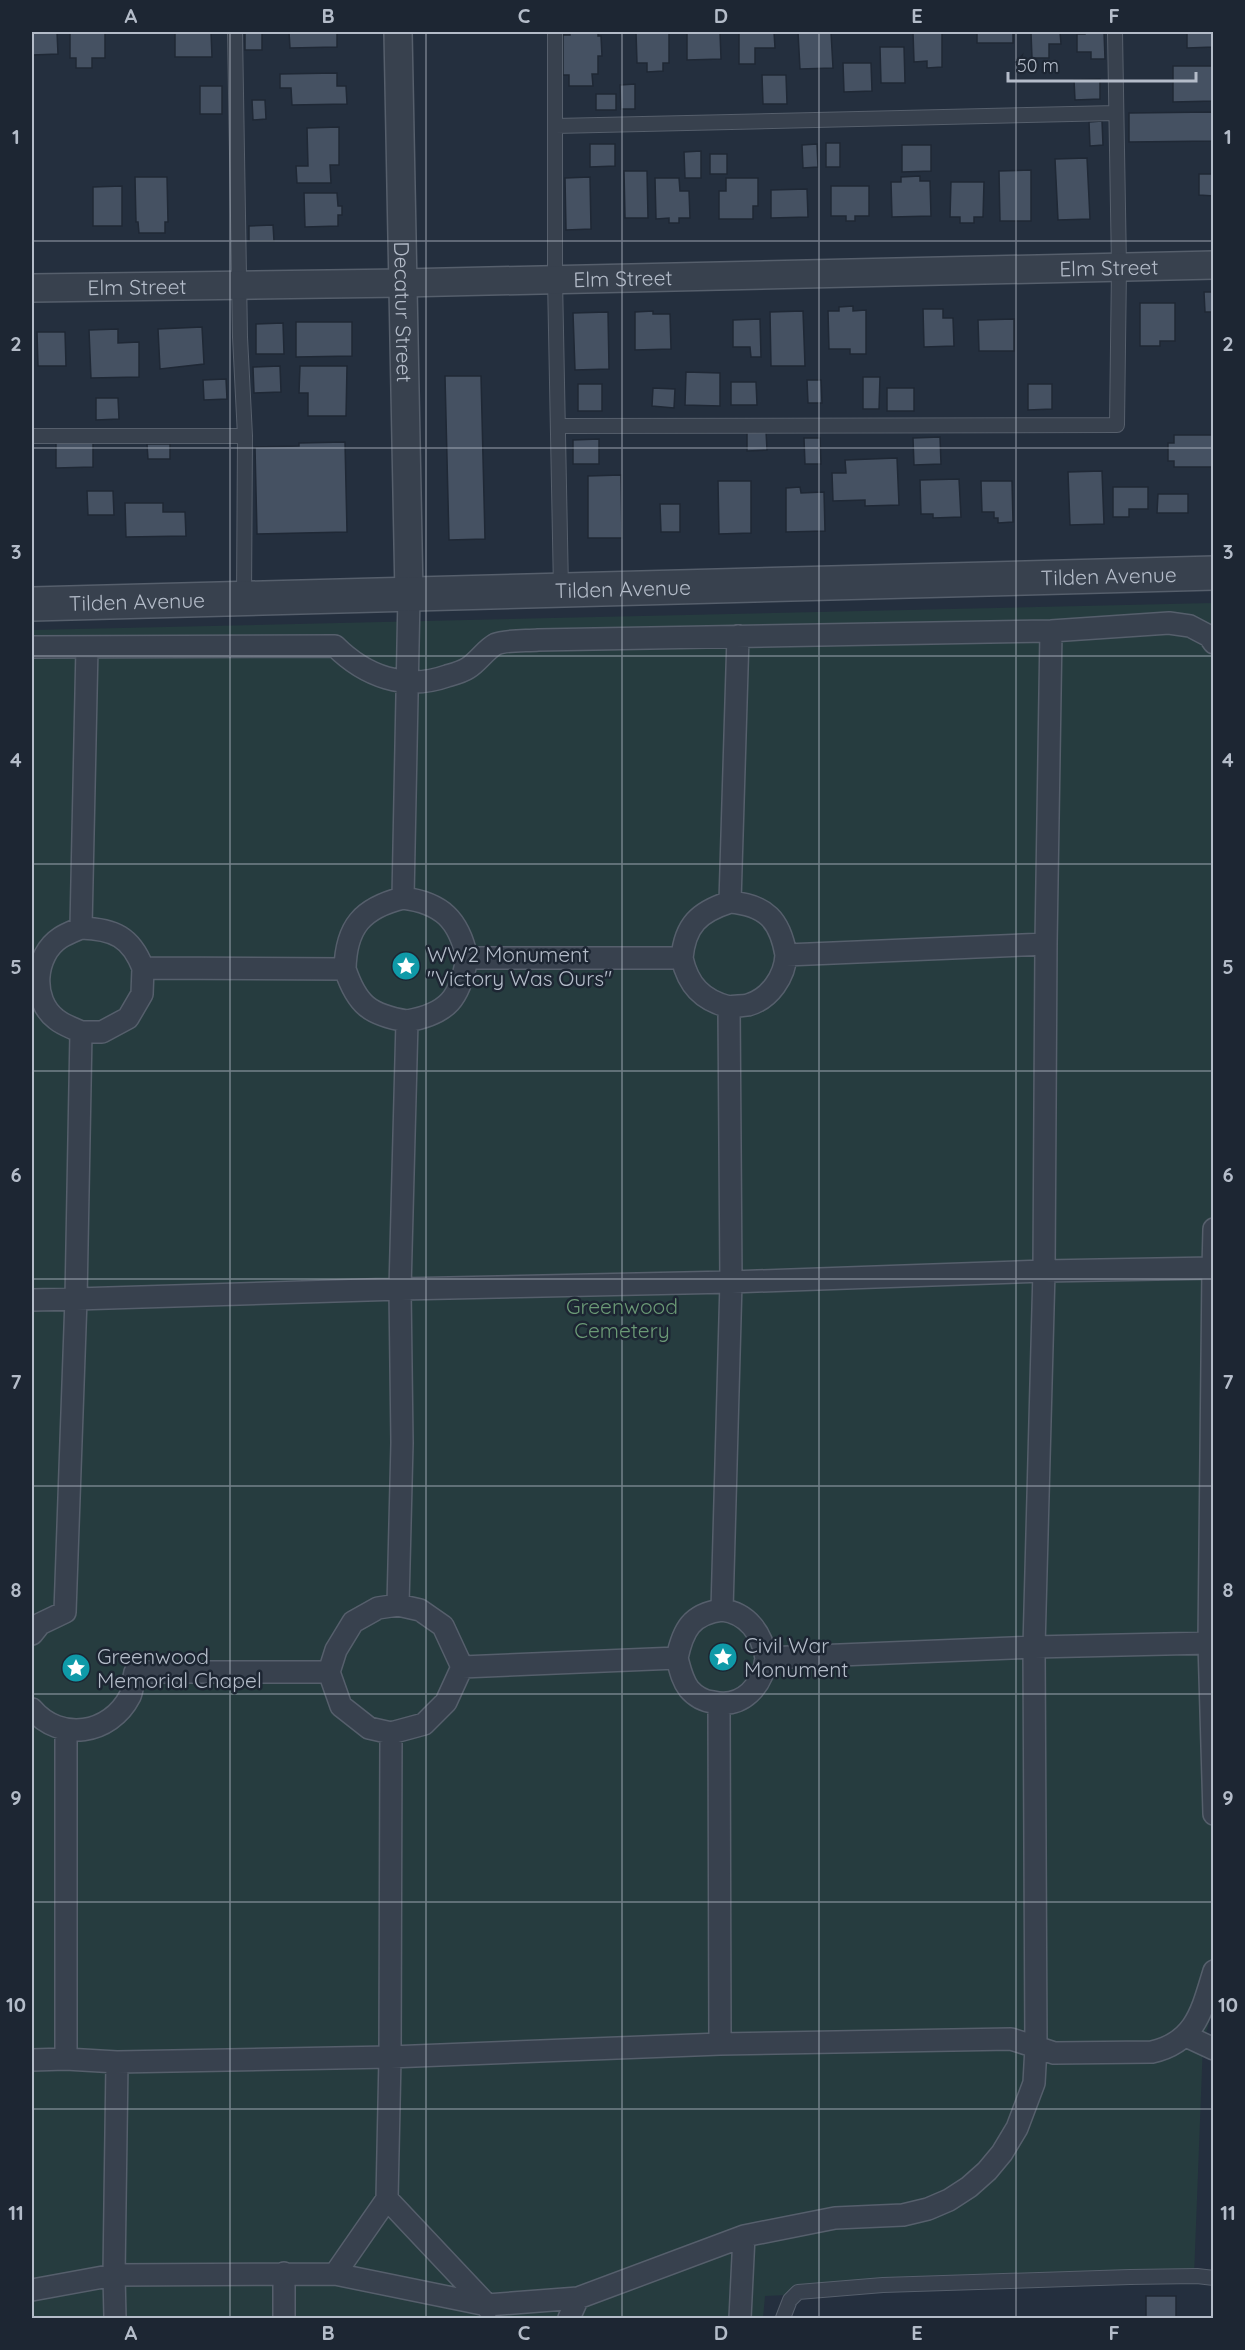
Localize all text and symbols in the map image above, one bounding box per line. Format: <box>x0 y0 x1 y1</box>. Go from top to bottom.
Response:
text: A <box>125 3 138 28</box>
text: B <box>321 3 335 28</box>
text: C <box>518 3 531 28</box>
text: D <box>714 3 728 28</box>
text: E <box>911 3 923 28</box>
text: F <box>1108 3 1120 28</box>
scale bar <box>1008 45 1196 83</box>
text: 50 m <box>1017 54 1059 77</box>
text: 1 <box>12 124 20 149</box>
text: 1 <box>1224 124 1232 149</box>
street label: Decatur Street <box>389 241 418 383</box>
street label: Elm Street <box>1059 253 1159 281</box>
street label: Elm Street <box>573 264 673 292</box>
street label: Elm Street <box>87 273 187 300</box>
text: 2 <box>10 331 22 356</box>
text: 2 <box>1222 331 1234 356</box>
text: 3 <box>11 539 21 564</box>
text: 3 <box>1223 539 1233 564</box>
street label: Tilden Avenue <box>1040 561 1177 591</box>
street label: Tilden Avenue <box>554 574 691 603</box>
street label: Tilden Avenue <box>69 586 205 616</box>
text: 4 <box>10 747 22 772</box>
text: 4 <box>1222 747 1234 772</box>
place label: WW2 Monument "Victory Was Ours" <box>427 941 612 991</box>
place icon: WW2 Monument "Victory Was Ours" <box>390 950 422 982</box>
text: 5 <box>10 954 22 979</box>
text: 5 <box>1222 954 1234 979</box>
text: 6 <box>10 1162 22 1187</box>
text: 6 <box>1222 1162 1234 1187</box>
park label: Greenwood Cemetery <box>566 1293 678 1343</box>
text: 7 <box>11 1369 22 1394</box>
text: 7 <box>1223 1369 1234 1394</box>
text: 8 <box>11 1577 22 1602</box>
text: 8 <box>1223 1577 1234 1602</box>
place label: Civil War Monument <box>744 1632 848 1682</box>
place icon: Civil War Monument <box>707 1641 739 1673</box>
place label: Greenwood Memorial Chapel <box>97 1643 262 1693</box>
place icon: Greenwood Memorial Chapel <box>60 1652 92 1684</box>
text: 9 <box>10 1785 22 1810</box>
text: 9 <box>1222 1785 1234 1810</box>
text: 10 <box>6 1992 26 2017</box>
text: 10 <box>1218 1992 1238 2017</box>
text: 11 <box>8 2200 24 2225</box>
text: 11 <box>1220 2200 1236 2225</box>
text: A <box>125 2320 138 2345</box>
text: B <box>321 2320 335 2345</box>
text: C <box>518 2320 531 2345</box>
text: D <box>714 2320 728 2345</box>
text: E <box>911 2320 923 2345</box>
text: F <box>1108 2320 1120 2345</box>

